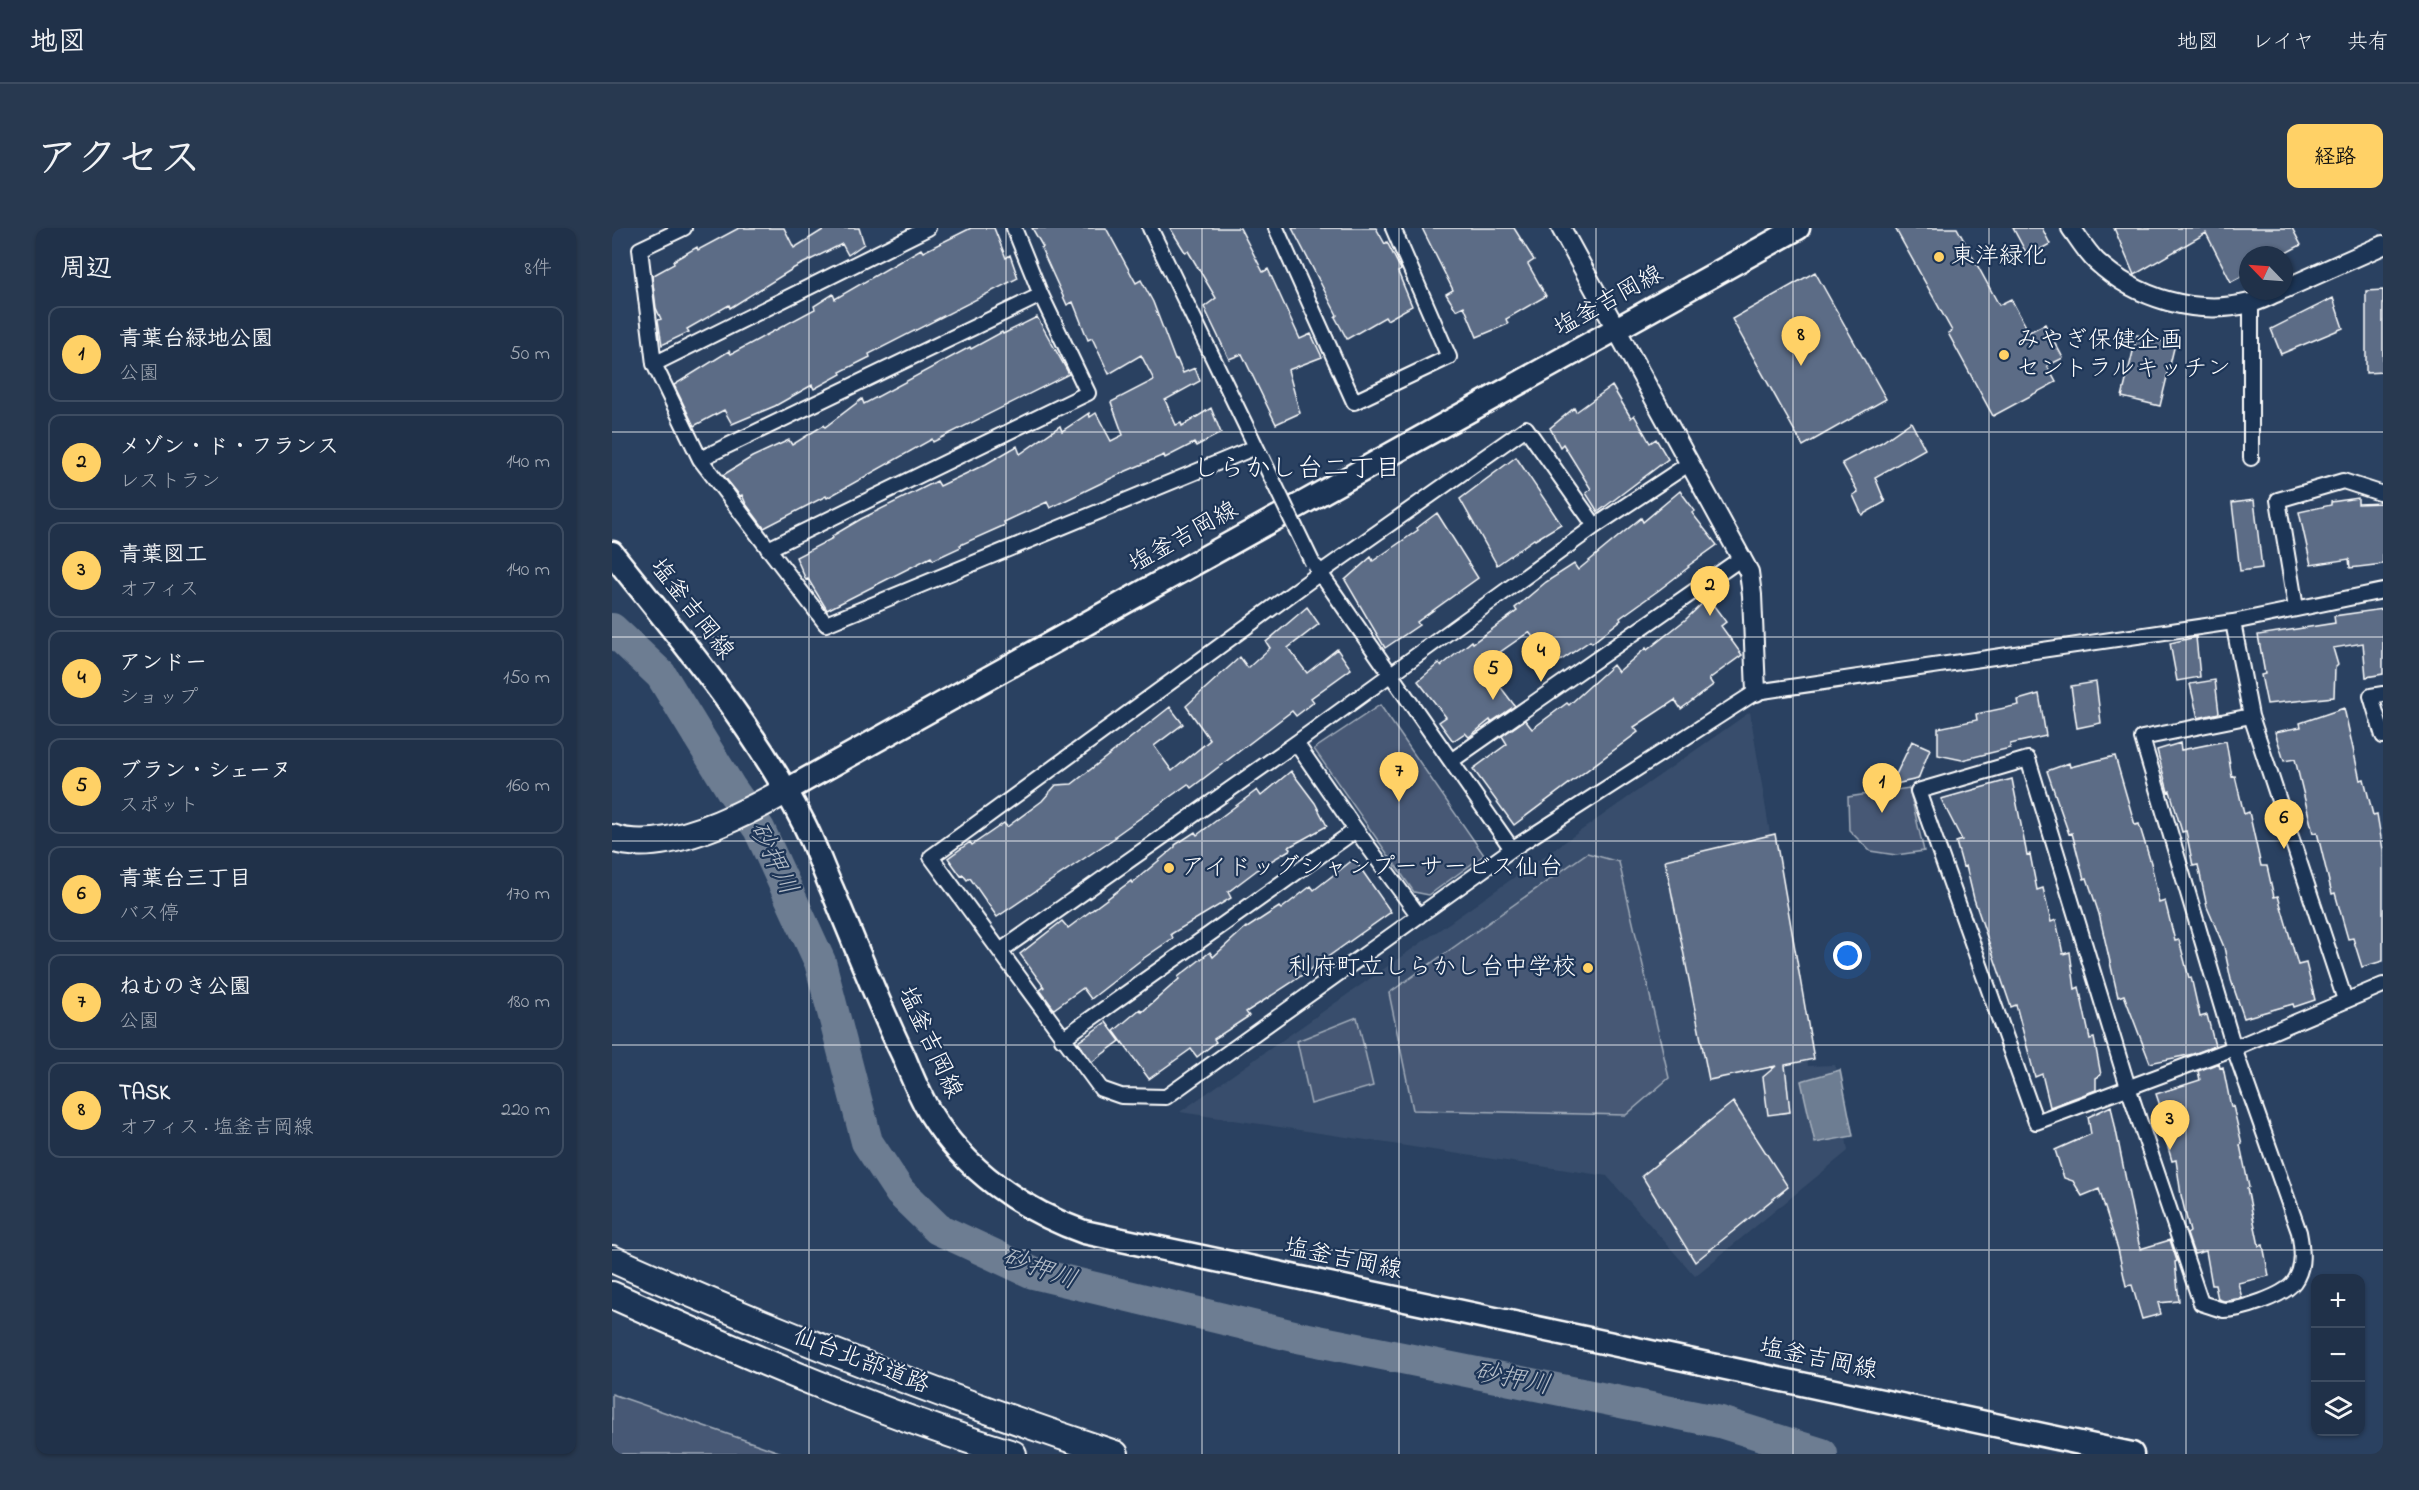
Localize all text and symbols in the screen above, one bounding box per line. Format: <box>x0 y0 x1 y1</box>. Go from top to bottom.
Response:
text: 地図 <box>30 23 86 64</box>
text: 地図 <box>2177 28 2219 58</box>
text: レイヤ <box>2252 28 2314 58</box>
text: 共有 <box>2347 28 2389 58</box>
button: 経路 <box>2287 124 2383 188</box>
text: アクセス <box>36 130 201 191</box>
place label: 東洋緑化 <box>1951 240 2047 275</box>
north arrow <box>2239 246 2293 300</box>
marker: 東洋緑化 <box>1932 250 1946 264</box>
text: 周辺 <box>60 251 112 289</box>
text: 8件 <box>525 255 552 284</box>
street label: 塩釜吉岡線 <box>1548 258 1670 346</box>
pin: 8 <box>1782 316 1820 366</box>
text: 青葉台緑地公園 <box>119 324 273 356</box>
place label: みやぎ保健企画 セントラルキッチン <box>2016 324 2231 387</box>
text: 1 <box>78 340 85 369</box>
text: 50 m <box>509 340 550 369</box>
marker: みやぎ保健企画 セントラルキッチン <box>1997 348 2011 362</box>
text: 公園 <box>119 360 159 389</box>
text: メゾン・ド・フランス <box>119 432 339 464</box>
text: 2 <box>77 448 86 477</box>
text: 140 m <box>506 448 550 477</box>
district label: しらかし台二丁目 <box>1193 451 1401 489</box>
text: レストラン <box>119 468 221 497</box>
street label: 塩釜吉岡線 <box>1123 494 1245 582</box>
text: 青葉図工 <box>119 540 207 572</box>
street label: 塩釜吉岡線 <box>640 552 742 668</box>
text: 3 <box>77 556 86 585</box>
text: 140 m <box>506 556 550 585</box>
pin: 2 <box>1690 566 1730 616</box>
text: オフィス <box>119 576 199 605</box>
pin: 4 <box>1522 632 1560 682</box>
text: アンドー <box>119 648 207 680</box>
pin: 5 <box>1474 650 1512 700</box>
text: 4 <box>77 664 86 693</box>
text: 150 m <box>503 664 550 693</box>
text: ショップ <box>119 684 198 713</box>
pin: 7 <box>1380 752 1418 802</box>
text: ブラン・シェーヌ <box>119 756 292 788</box>
pin: 1 <box>1862 764 1902 813</box>
text: 5 <box>76 772 87 801</box>
text: 160 m <box>506 772 550 801</box>
text: スポット <box>119 792 199 821</box>
pin: 6 <box>2264 800 2304 849</box>
water label: 砂押川 <box>738 816 806 902</box>
place label: アイドッグシャンプーサービス仙台 <box>1181 851 1563 886</box>
marker: アイドッグシャンプーサービス仙台 <box>1162 861 1176 875</box>
text: 青葉台三丁目 <box>119 864 251 896</box>
text: 6 <box>77 880 86 909</box>
text: 170 m <box>506 880 550 909</box>
text: バス停 <box>119 900 179 929</box>
your location <box>1833 941 1862 970</box>
place label: 利府町立しらかし台中学校 <box>1288 951 1576 986</box>
marker: 利府町立しらかし台中学校 <box>1581 961 1595 975</box>
text: ねむのき公園 <box>119 972 251 1004</box>
street label: 塩釜吉岡線 <box>888 981 970 1105</box>
text: 7 <box>77 988 86 1017</box>
text: 180 m <box>507 988 550 1017</box>
text: 公園 <box>119 1008 159 1037</box>
text: TASK <box>119 1078 170 1110</box>
text: 8 <box>78 1096 85 1125</box>
text: 220 m <box>501 1096 550 1125</box>
pin: 3 <box>2150 1100 2190 1150</box>
text: オフィス · 塩釜吉岡線 <box>119 1114 313 1143</box>
street label: 塩釜吉岡線 <box>1281 1230 1405 1290</box>
water label: 砂押川 <box>996 1239 1082 1301</box>
map controls <box>2311 1274 2365 1436</box>
button: + <box>2311 1274 2365 1328</box>
street label: 仙台北部道路 <box>788 1320 934 1404</box>
button: − <box>2311 1328 2365 1382</box>
street label: 塩釜吉岡線 <box>1756 1330 1880 1390</box>
water label: 砂押川 <box>1470 1354 1554 1406</box>
button: layers <box>2311 1382 2365 1436</box>

